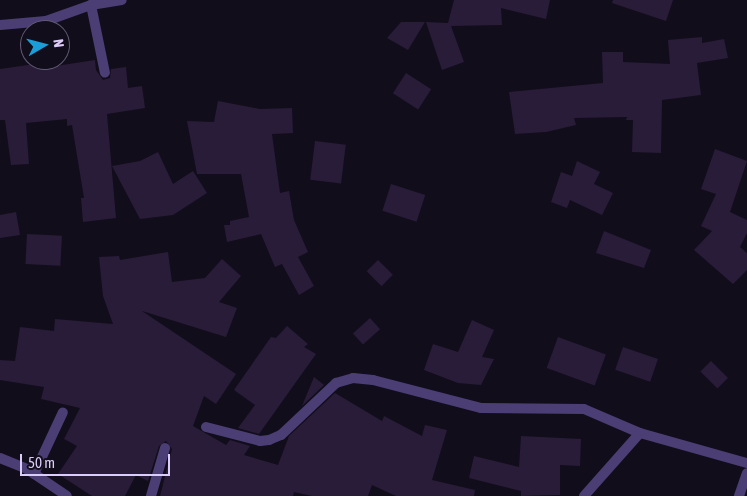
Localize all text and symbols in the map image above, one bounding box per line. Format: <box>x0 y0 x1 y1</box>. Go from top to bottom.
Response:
north arrow <box>20 20 70 70</box>
text: N <box>50 38 67 48</box>
scale bar <box>22 444 172 476</box>
text: 50 m <box>28 454 55 471</box>

